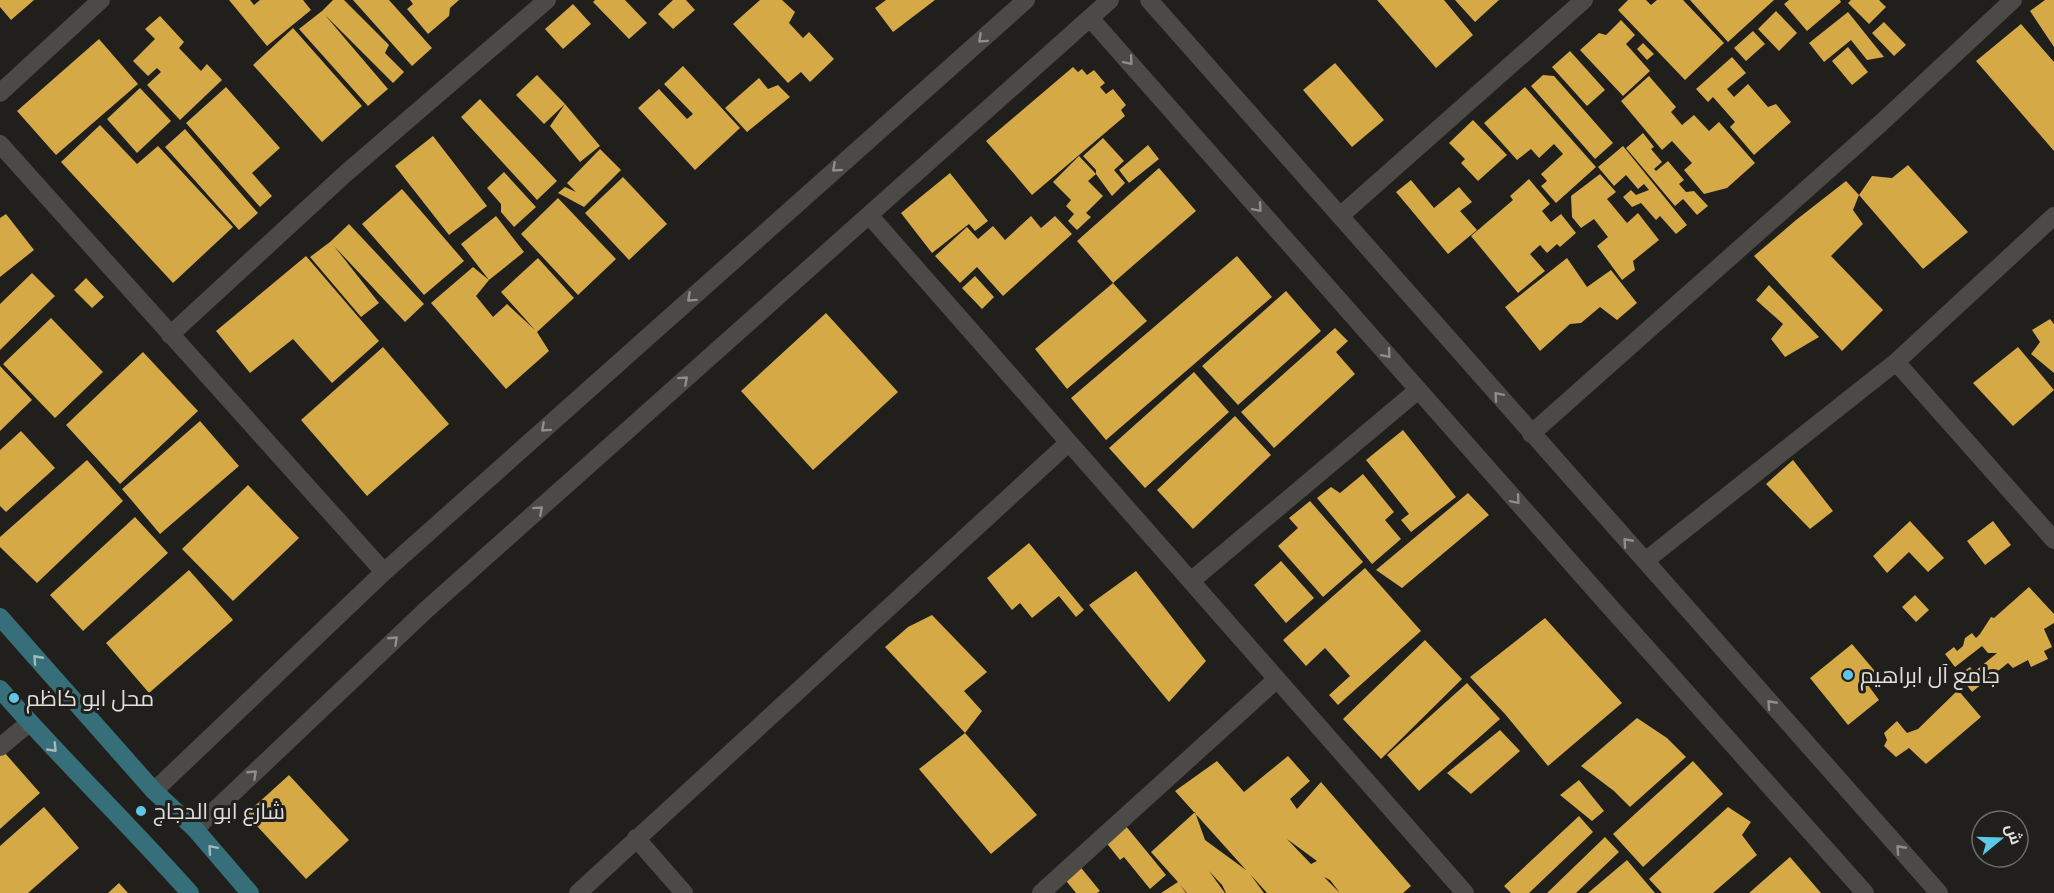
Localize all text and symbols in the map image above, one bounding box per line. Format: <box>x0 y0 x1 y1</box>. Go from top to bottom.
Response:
one-way arrow <box>978 32 989 43</box>
one-way arrow <box>1122 55 1133 65</box>
one-way arrow <box>832 161 843 172</box>
one-way arrow <box>1251 201 1262 212</box>
one-way arrow <box>687 291 697 302</box>
one-way arrow <box>1380 347 1391 358</box>
one-way arrow <box>678 376 688 387</box>
one-way arrow <box>1494 392 1505 403</box>
one-way arrow <box>541 421 552 432</box>
one-way arrow <box>1509 493 1520 504</box>
one-way arrow <box>532 506 543 517</box>
one-way arrow <box>1623 538 1634 549</box>
one-way arrow <box>388 636 398 647</box>
one-way arrow <box>33 655 44 666</box>
place label: جامع آل ابراهيم <box>1860 658 2000 692</box>
marker: جامع آل ابراهيم <box>1841 668 1855 682</box>
place label: محل ابو كاظم <box>26 681 154 715</box>
marker: محل ابو كاظم <box>7 691 21 705</box>
one-way arrow <box>1767 700 1778 710</box>
one-way arrow <box>46 741 57 752</box>
one-way arrow <box>246 770 256 781</box>
place label: شارع ابو الدجاج <box>153 794 285 828</box>
marker: شارع ابو الدجاج <box>134 804 148 818</box>
north arrow <box>1970 809 2030 869</box>
text: ش <box>1999 821 2029 848</box>
one-way arrow <box>208 845 219 856</box>
one-way arrow <box>1897 845 1908 856</box>

